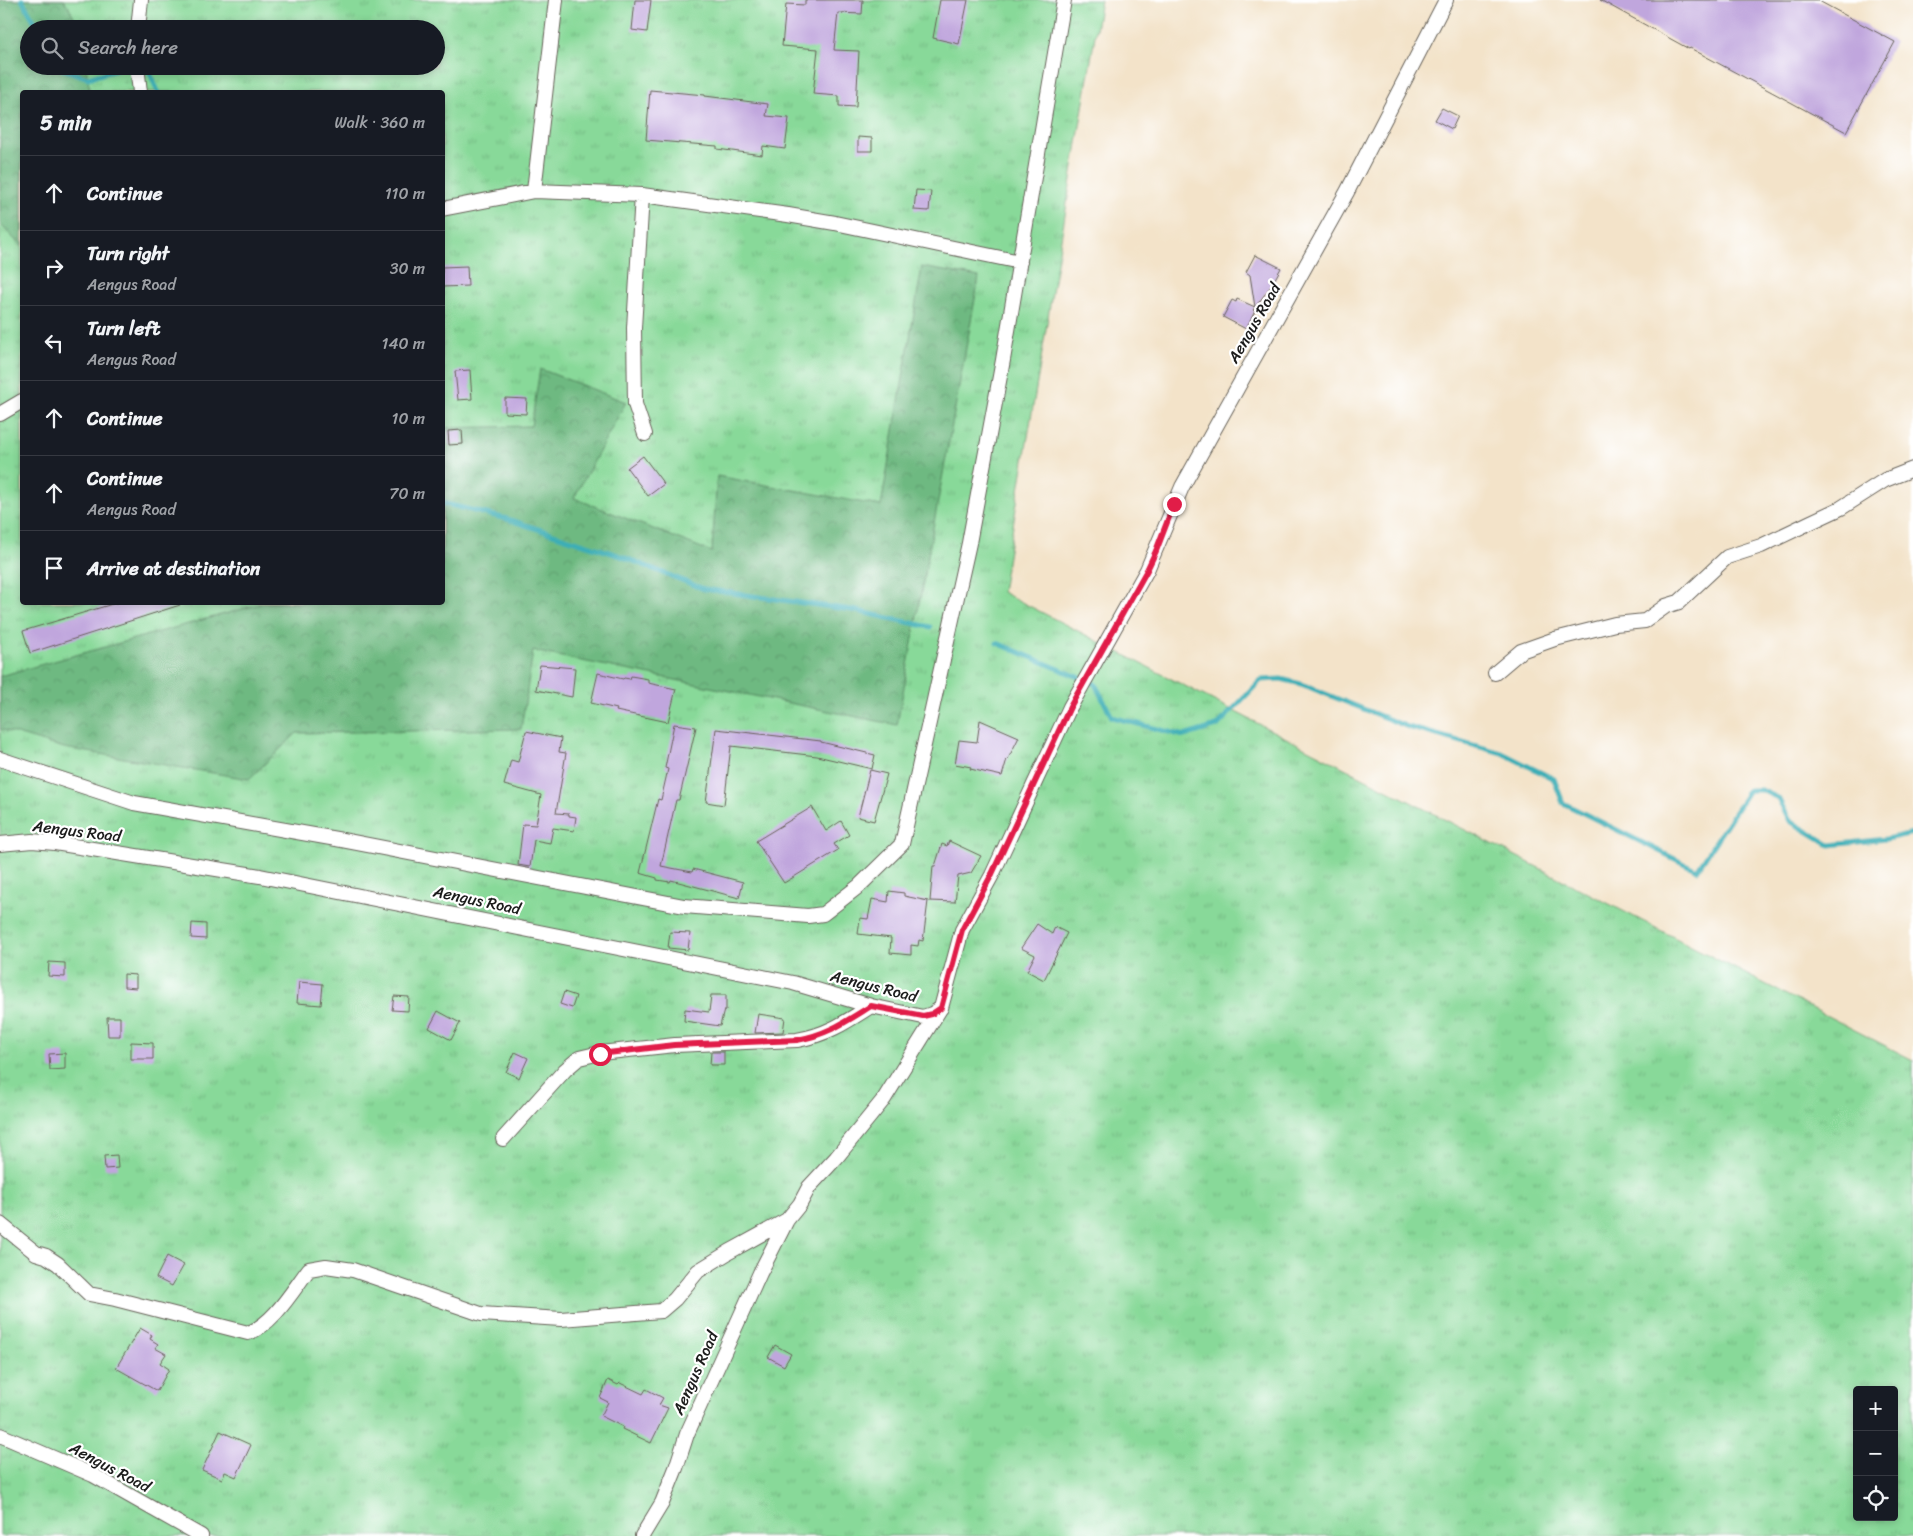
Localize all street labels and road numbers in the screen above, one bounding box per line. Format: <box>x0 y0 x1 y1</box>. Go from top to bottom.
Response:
street label: Aengus Road <box>1219 276 1290 370</box>
street label: Aengus Road <box>30 811 124 851</box>
street label: Aengus Road <box>430 876 525 924</box>
street label: Aengus Road <box>826 961 922 1011</box>
street label: Aengus Road <box>663 1325 727 1420</box>
street label: Aengus Road <box>63 1433 157 1501</box>

